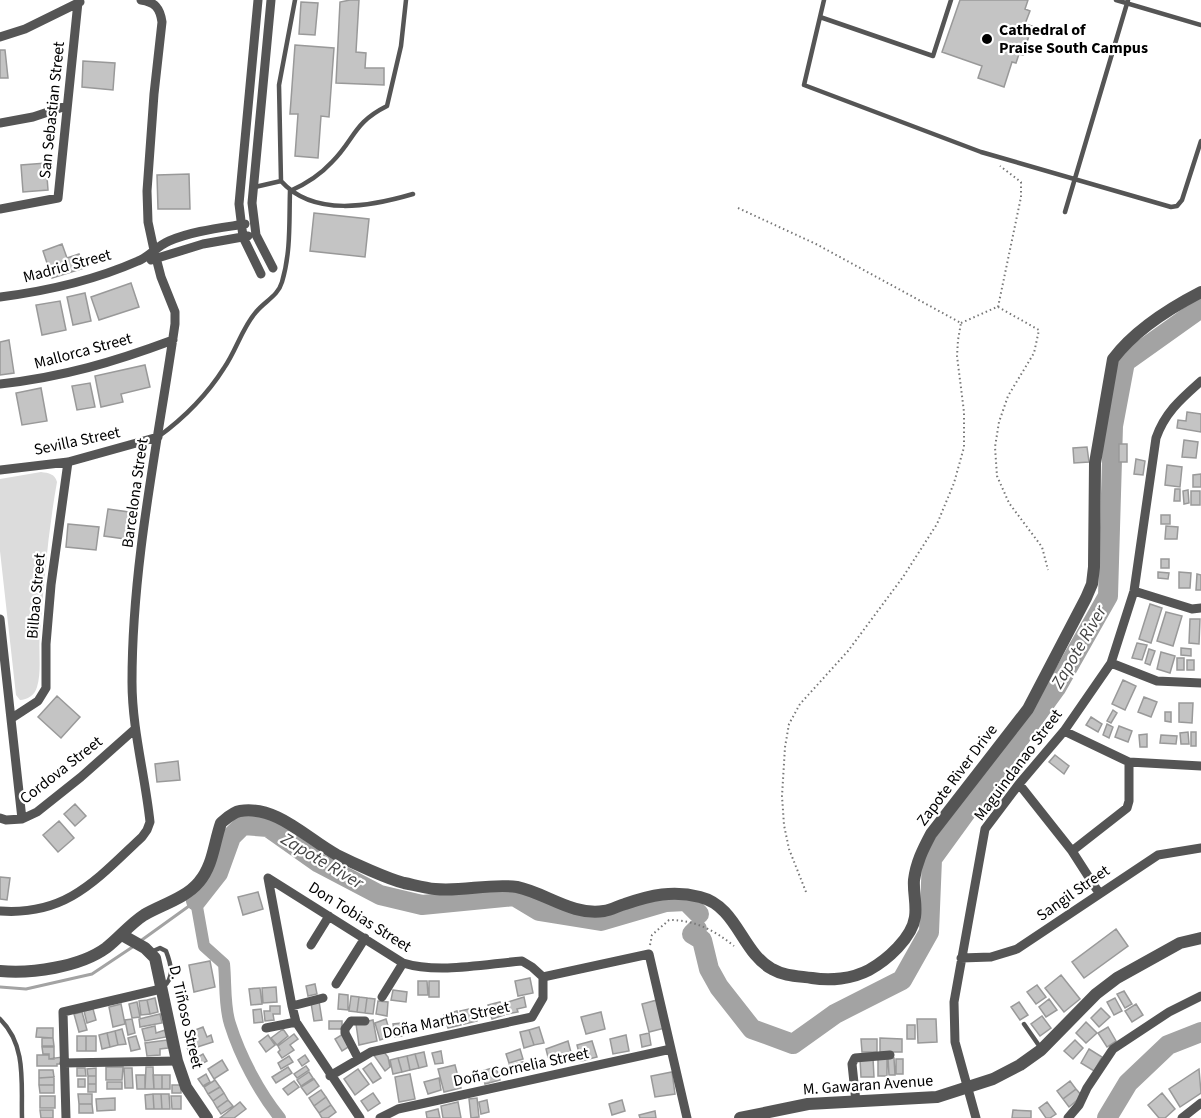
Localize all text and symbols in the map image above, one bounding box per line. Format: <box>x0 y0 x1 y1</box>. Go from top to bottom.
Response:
place label: Cathedral of Praise South Campus <box>999 19 1148 59</box>
marker: Cathedral of Praise South Campus <box>980 32 994 46</box>
street label: San Sebastian Street <box>34 40 70 180</box>
street label: Madrid Street <box>21 244 114 288</box>
street label: Mallorca Street <box>32 327 135 375</box>
street label: Sevilla Street <box>32 421 123 461</box>
street label: Barcelona Street <box>116 436 154 549</box>
street label: Bilbao Street <box>21 552 51 640</box>
water label: Zapote River <box>1045 600 1113 694</box>
street label: Maguindanao Street <box>969 704 1068 825</box>
street label: Zapote River Drive <box>912 720 1002 830</box>
street label: Cordova Street <box>15 730 107 809</box>
water label: Zapote River <box>275 826 369 896</box>
street label: Sangil Street <box>1032 859 1114 926</box>
street label: Don Tobias Street <box>304 877 416 958</box>
street label: D. Tiñoso Street <box>163 963 209 1071</box>
street label: Doña Martha Street <box>381 996 512 1044</box>
street label: Doña Cornelia Street <box>451 1042 591 1092</box>
street label: M. Gawaran Avenue <box>802 1069 934 1101</box>

